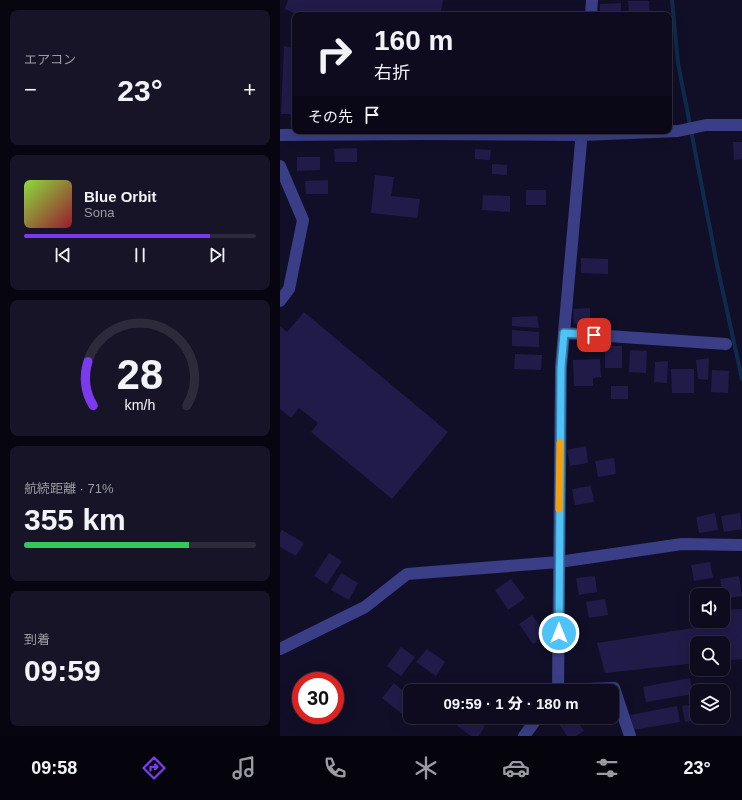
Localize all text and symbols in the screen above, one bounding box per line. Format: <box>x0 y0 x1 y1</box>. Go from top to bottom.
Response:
text: 160 m <box>374 25 453 56</box>
icon: right <box>308 28 360 80</box>
text: エアコン <box>24 52 76 67</box>
text: 右折 <box>374 63 410 83</box>
text: 23° <box>117 74 163 107</box>
text: − <box>24 77 37 102</box>
text: + <box>243 77 256 102</box>
icon: arrive <box>361 104 383 126</box>
text: その先 <box>308 108 353 125</box>
text: Blue Orbit <box>84 188 157 205</box>
text: Sona <box>84 205 114 220</box>
icon: previous <box>52 244 74 266</box>
icon: pause <box>129 244 151 266</box>
icon: next <box>206 244 228 266</box>
pin <box>577 318 611 352</box>
icon: arrive <box>583 324 605 346</box>
text: 28 <box>117 351 163 398</box>
text: km/h <box>125 397 156 413</box>
text: 航続距離 · 71% <box>24 481 114 496</box>
text: 355 km <box>24 503 126 536</box>
map controls <box>690 588 730 724</box>
button: sound <box>690 588 730 628</box>
position arrow <box>538 612 580 654</box>
text: 到着 <box>24 632 50 647</box>
button: search <box>690 636 730 676</box>
text: 09:59 <box>24 654 101 687</box>
speed limit sign: 30 <box>292 672 344 724</box>
button: layers <box>690 684 730 724</box>
text: 09:59 · 1 分 · 180 m <box>443 695 579 712</box>
icon: directions <box>140 754 168 782</box>
icon: music <box>230 754 258 782</box>
icon: phone <box>321 754 349 782</box>
icon: climate <box>412 754 440 782</box>
icon: car <box>502 754 530 782</box>
icon: filters <box>593 754 621 782</box>
text: 09:58 <box>31 758 77 778</box>
text: 23° <box>683 758 711 778</box>

